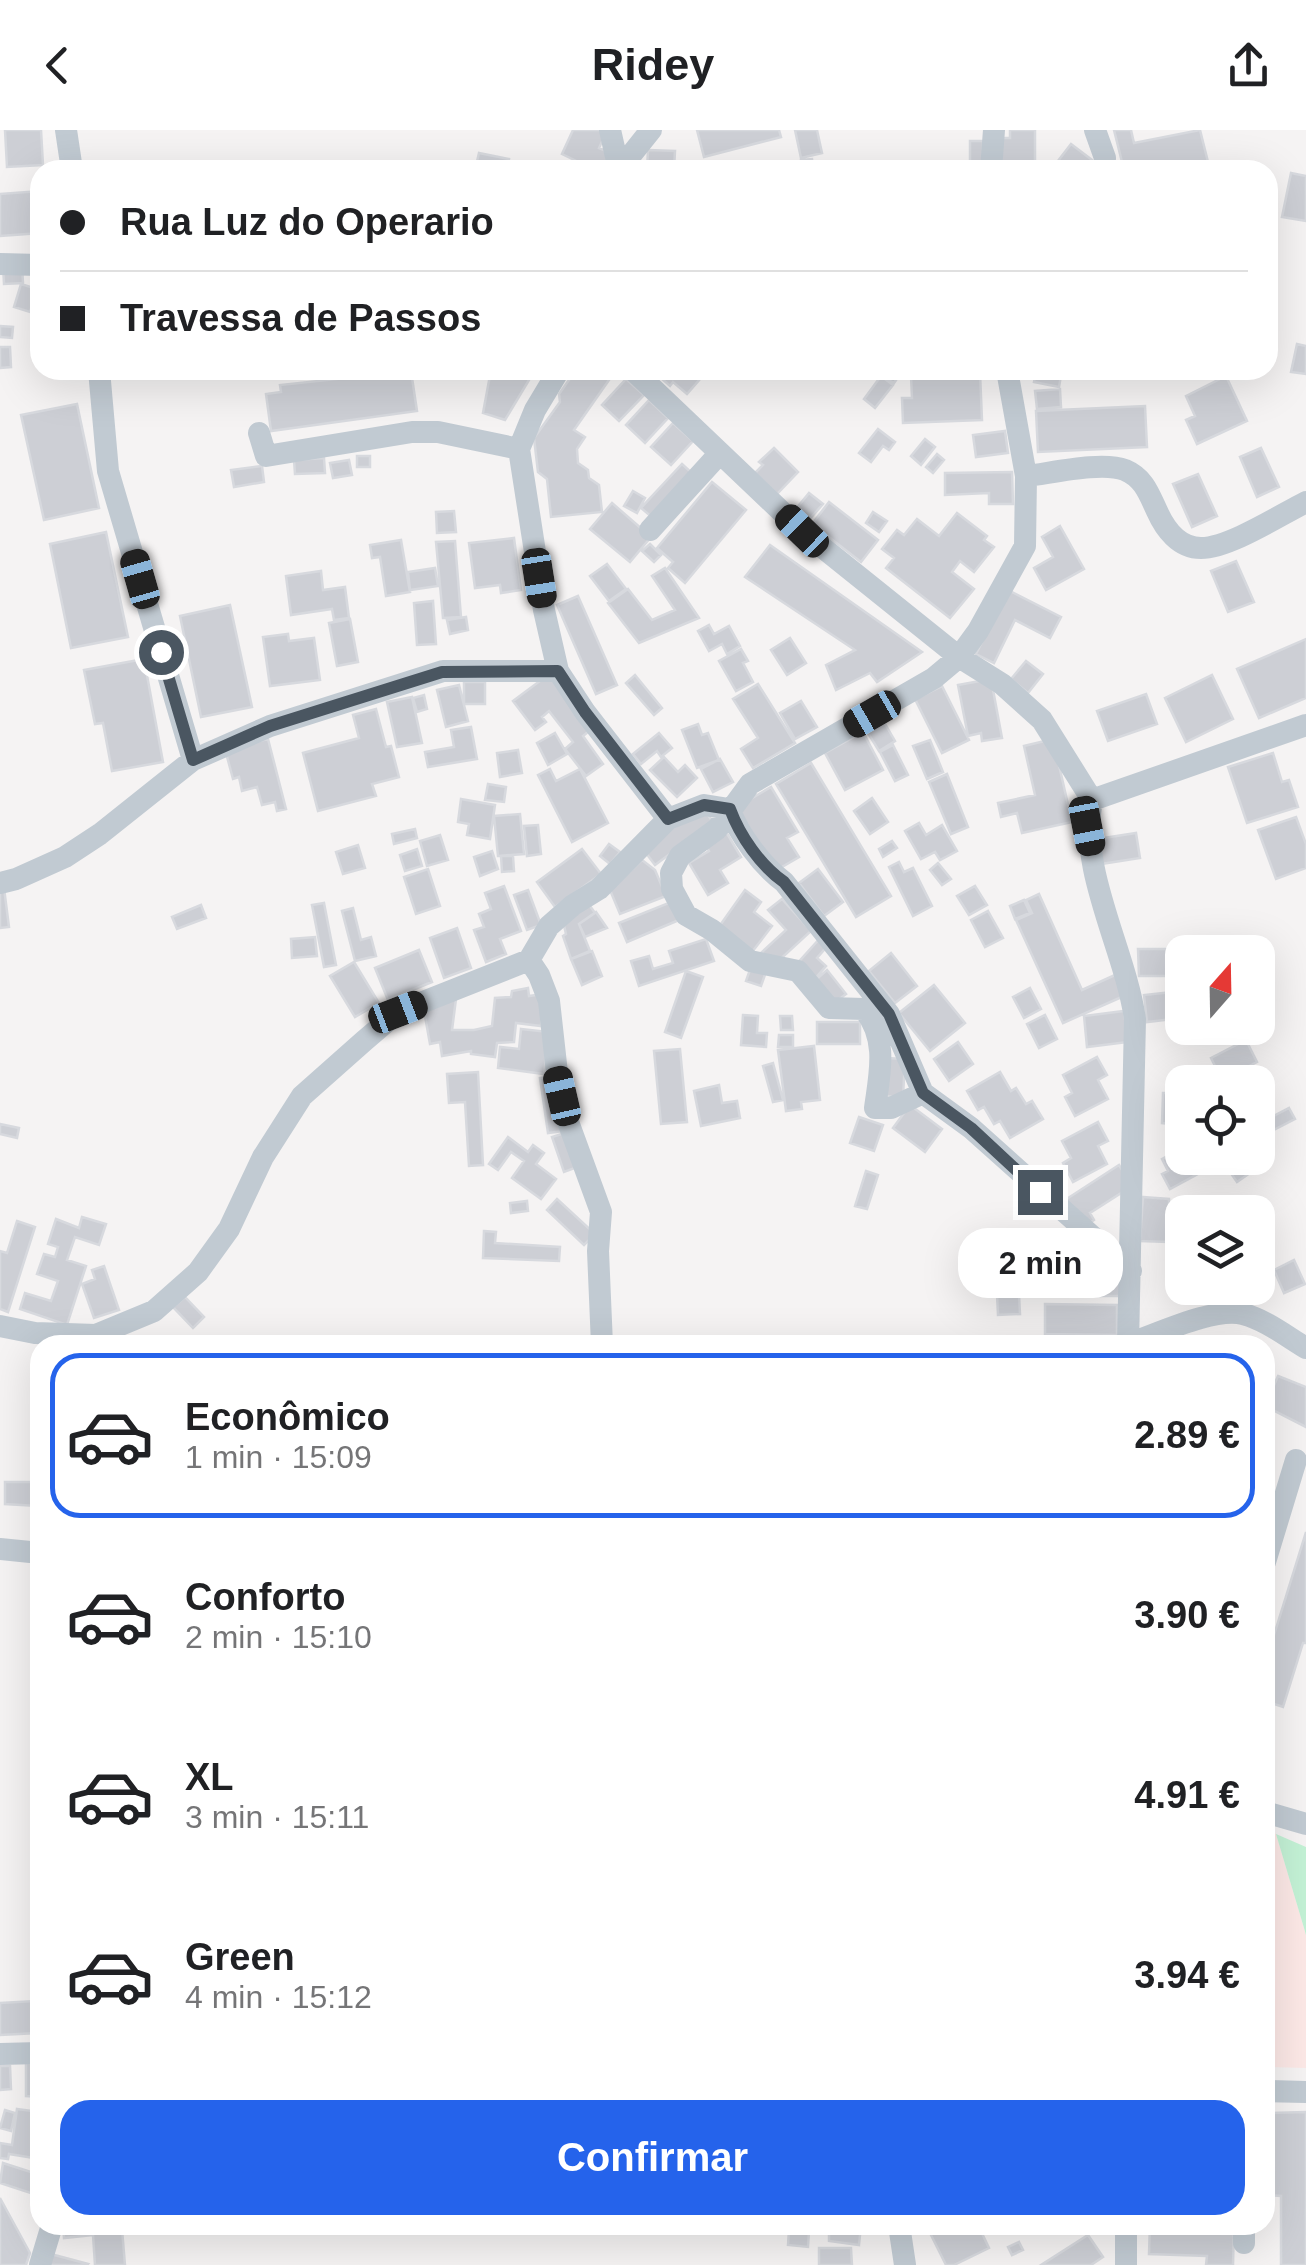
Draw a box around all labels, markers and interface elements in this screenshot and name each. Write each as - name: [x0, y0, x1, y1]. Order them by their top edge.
- icon: back: [30, 38, 85, 93]
- icon: share: [1221, 38, 1276, 93]
- text: Ridey: [592, 39, 714, 90]
- text: Rua Luz do Operario: [120, 201, 494, 243]
- text: Travessa de Passos: [120, 297, 481, 339]
- car: [770, 499, 834, 563]
- car: [117, 546, 163, 612]
- car: [519, 546, 559, 610]
- route start: [139, 630, 184, 675]
- car: [839, 686, 905, 742]
- car: [1067, 794, 1107, 858]
- north arrow: [1165, 935, 1275, 1045]
- map controls: [1165, 935, 1275, 1305]
- car: [365, 987, 431, 1037]
- car: [541, 1063, 583, 1129]
- button: locate: [1165, 1065, 1275, 1175]
- route end: [1018, 1170, 1063, 1215]
- button: layers: [1165, 1195, 1275, 1305]
- callout: 2 min: [958, 1227, 1122, 1297]
- text: 2 min: [999, 1245, 1082, 1281]
- icon: car: [65, 1391, 155, 1481]
- text: Econômico: [185, 1396, 390, 1438]
- text: 2.89 €: [1134, 1414, 1240, 1456]
- text: 1 min · 15:09: [185, 1439, 372, 1475]
- icon: car: [65, 1571, 155, 1661]
- text: Conforto: [185, 1576, 345, 1618]
- text: 3.90 €: [1134, 1594, 1240, 1636]
- text: 2 min · 15:10: [185, 1619, 372, 1655]
- icon: car: [65, 1751, 155, 1841]
- text: XL: [185, 1756, 234, 1798]
- text: 4.91 €: [1134, 1774, 1240, 1816]
- text: 3 min · 15:11: [185, 1799, 369, 1835]
- icon: car: [65, 1931, 155, 2021]
- text: Green: [185, 1936, 295, 1978]
- text: 3.94 €: [1134, 1954, 1240, 1996]
- text: 4 min · 15:12: [185, 1979, 372, 2015]
- button: Confirmar: [60, 2100, 1245, 2215]

